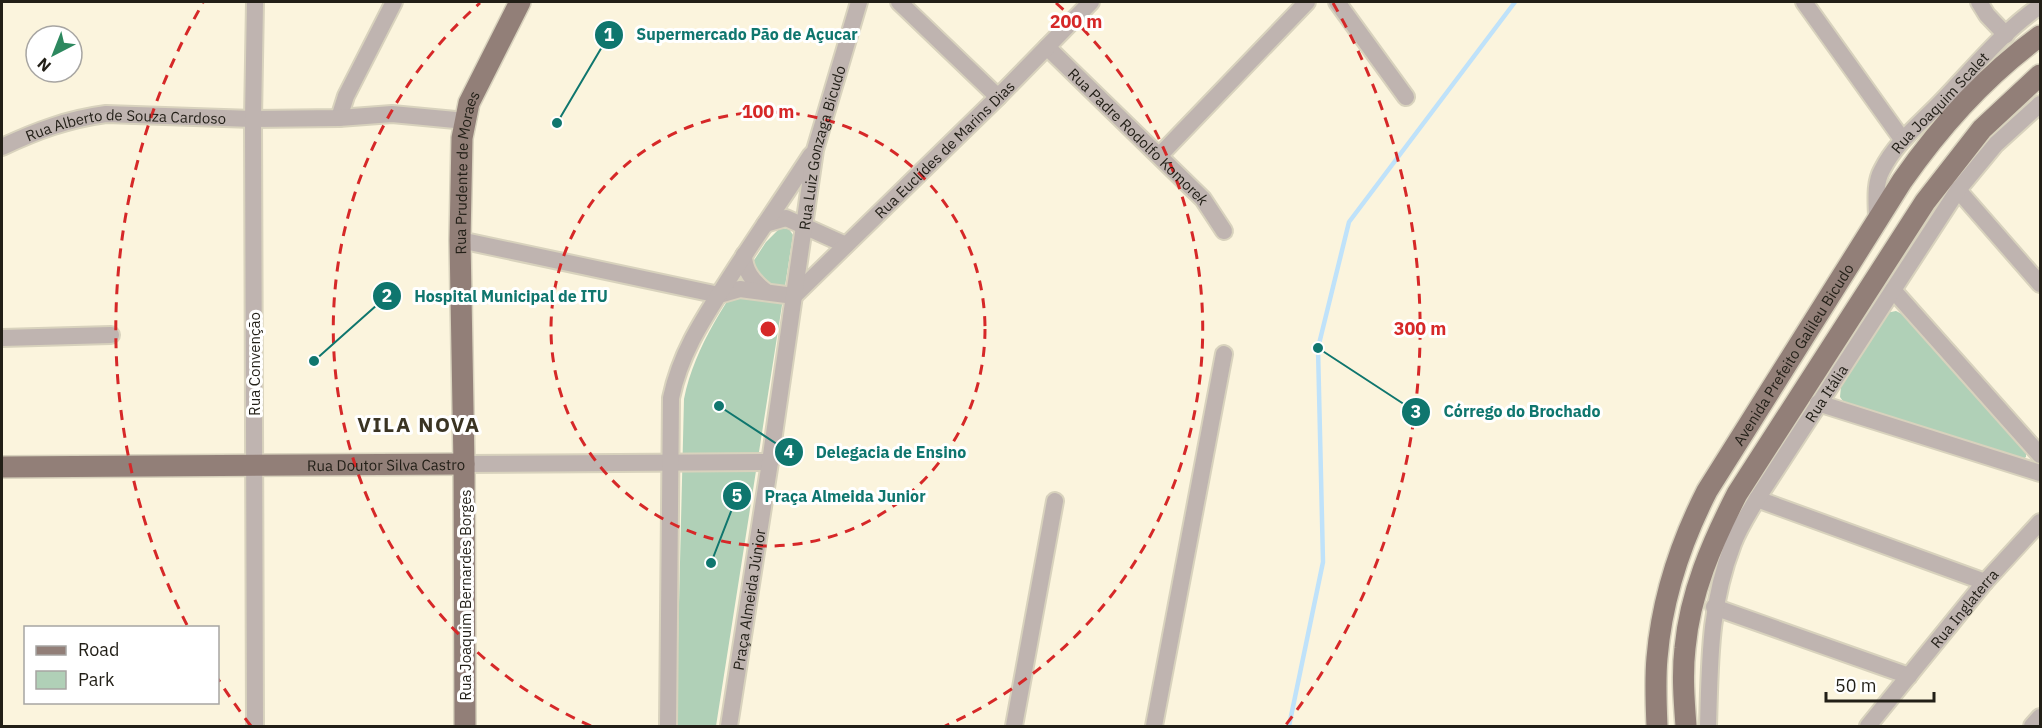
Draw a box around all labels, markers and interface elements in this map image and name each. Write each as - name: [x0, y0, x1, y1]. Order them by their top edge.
- text: 200 m: [1050, 10, 1102, 33]
- callout: Supermercado Pão de Açucar: [594, 18, 869, 52]
- text: 1: [604, 23, 615, 46]
- north arrow: [24, 24, 84, 84]
- text: Supermercado Pão de Açucar: [636, 24, 858, 44]
- street label: Rua Joaquim Scalet: [1886, 48, 1992, 157]
- text: N: [33, 54, 55, 76]
- street label: Rua Luiz Gonzaga Bicudo: [794, 63, 849, 231]
- street label: Rua Padre Rodolfo Komorek: [1064, 64, 1214, 208]
- street label: Rua Euclídes de Marins Dias: [870, 76, 1018, 222]
- street label: Rua Prudente de Moraes: [450, 87, 483, 255]
- text: 100 m: [742, 100, 794, 123]
- street label: Rua Alberto de Souza Cardoso: [22, 105, 226, 145]
- street label: Avenida Prefeito Galileu Bicudo: [1729, 260, 1857, 449]
- callout: Hospital Municipal de ITU: [372, 279, 620, 313]
- text: 2: [382, 284, 392, 307]
- text: Hospital Municipal de ITU: [414, 286, 608, 306]
- street label: Rua Convenção: [245, 312, 264, 416]
- text: 300 m: [1394, 317, 1446, 340]
- centre of rings: [758, 319, 778, 339]
- street label: Rua Itália: [1800, 361, 1851, 426]
- callout: Córrego do Brochado: [1401, 395, 1612, 429]
- text: 3: [1411, 400, 1421, 423]
- text: Córrego do Brochado: [1443, 401, 1601, 421]
- district label: VILA NOVA: [357, 410, 481, 438]
- callout: Delegacia de Ensino: [774, 435, 978, 469]
- text: 4: [784, 440, 795, 463]
- text: Delegacia de Ensino: [816, 442, 966, 462]
- street label: Rua Doutor Silva Castro: [307, 454, 465, 475]
- callout: Praça Almeida Junior: [722, 479, 937, 513]
- text: 5: [732, 484, 743, 507]
- text: Praça Almeida Junior: [764, 486, 926, 506]
- street label: Rua Joaquim Bernardes Borges: [456, 489, 475, 701]
- street label: Praça Almeida Júnior: [728, 527, 769, 672]
- street label: Rua Inglaterra: [1926, 565, 2002, 652]
- legend: [24, 626, 219, 704]
- text: Road: [78, 638, 119, 661]
- scale bar: [1826, 665, 1934, 703]
- text: Park: [78, 668, 115, 691]
- text: 50 m: [1835, 674, 1877, 697]

